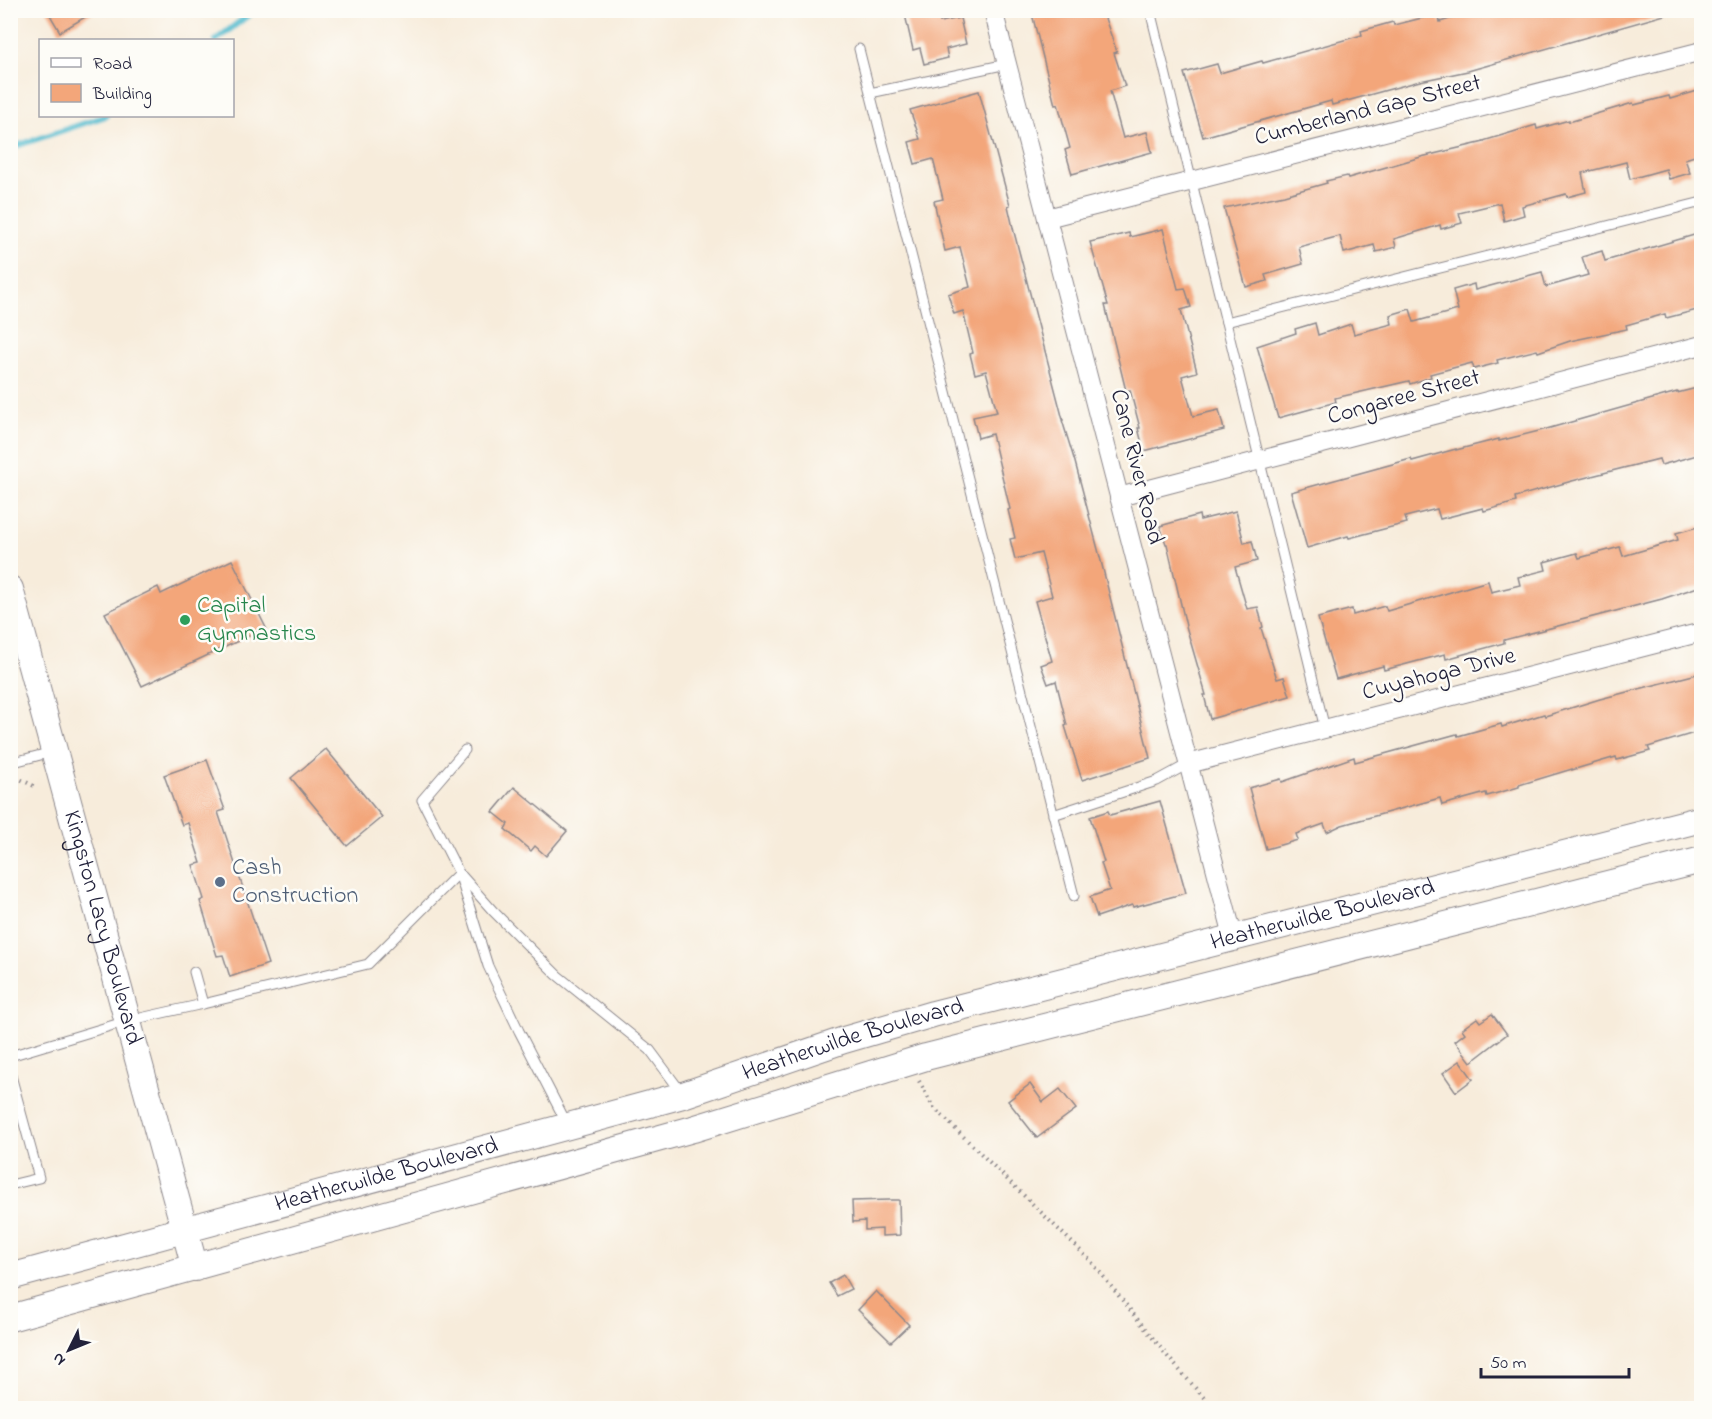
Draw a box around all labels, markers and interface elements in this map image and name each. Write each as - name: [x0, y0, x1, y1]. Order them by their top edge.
- legend: [39, 39, 234, 117]
- text: Road: [93, 52, 132, 78]
- street label: Cumberland Gap Street: [1251, 66, 1485, 156]
- text: Building: [92, 82, 152, 109]
- street label: Congaree Street: [1324, 361, 1484, 435]
- street label: Cane River Road: [1100, 386, 1172, 549]
- place label: Capital Gymnastics: [197, 589, 316, 653]
- marker: Capital Gymnastics: [178, 613, 192, 627]
- street label: Cuyahoga Drive: [1359, 639, 1520, 712]
- street label: Kingston Lacy Boulevard: [54, 807, 151, 1049]
- place label: Cash Construction: [232, 851, 358, 914]
- street label: Heatherwilde Boulevard: [1207, 870, 1439, 960]
- marker: Cash Construction: [213, 875, 227, 889]
- street label: Heatherwilde Boulevard: [738, 989, 968, 1091]
- street label: Heatherwilde Boulevard: [271, 1128, 503, 1222]
- north arrow: [39, 1320, 99, 1380]
- scale bar: [1481, 1341, 1630, 1379]
- text: N: [47, 1347, 72, 1371]
- text: 50 m: [1490, 1351, 1527, 1377]

